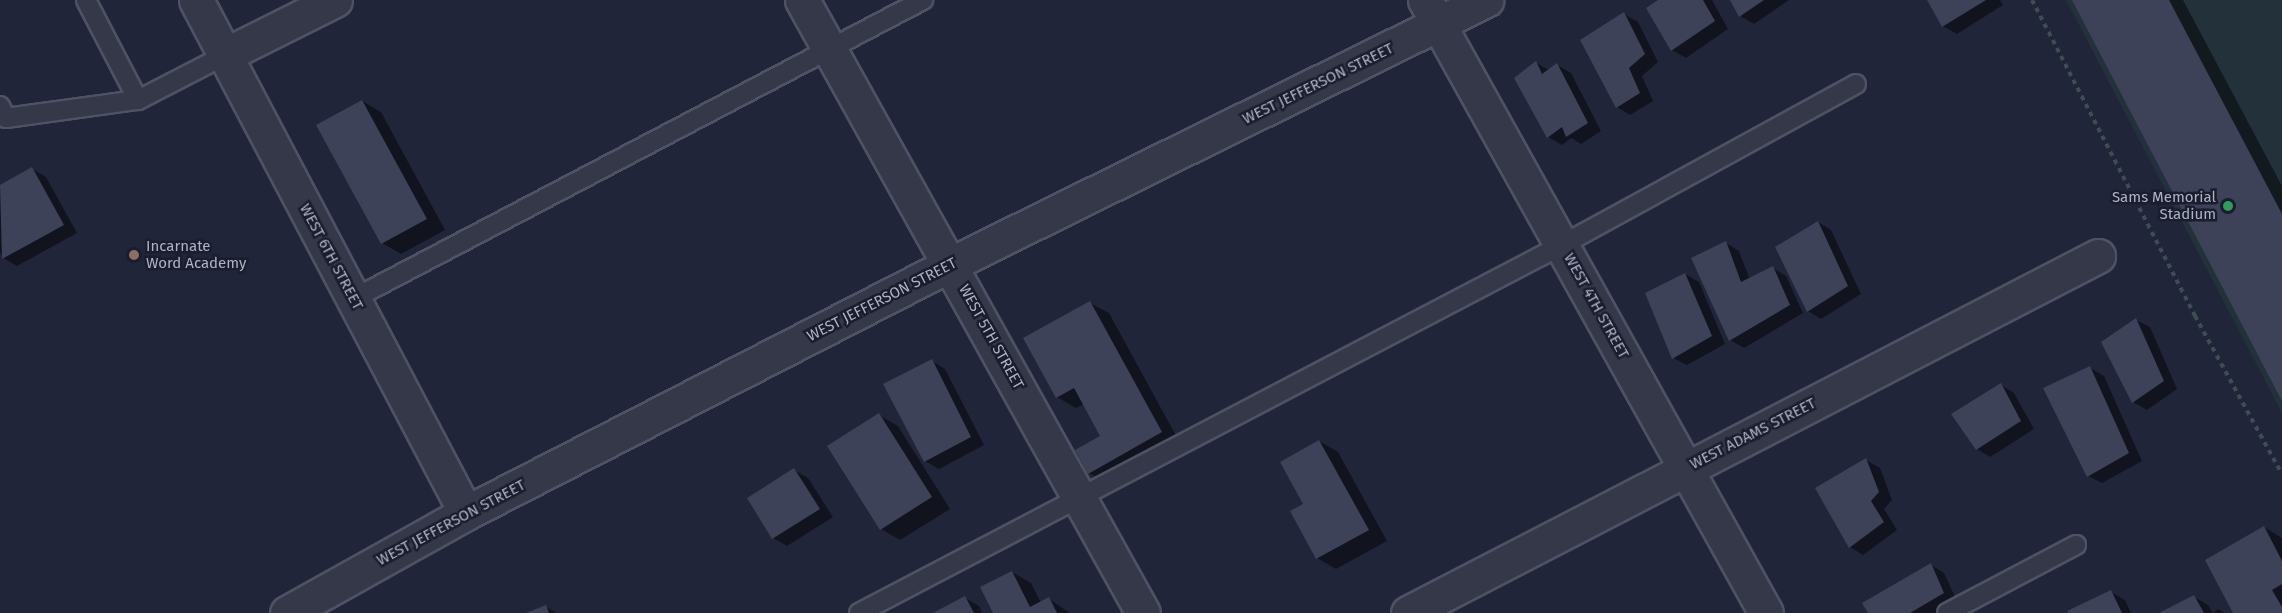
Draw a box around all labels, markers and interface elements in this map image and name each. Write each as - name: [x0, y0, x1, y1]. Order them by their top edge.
- street label: WEST JEFFERSON STREET: [1240, 40, 1396, 128]
- place label: Sams Memorial Stadium: [2112, 188, 2216, 223]
- marker: Sams Memorial Stadium: [2221, 199, 2235, 213]
- street label: WEST 6TH STREET: [295, 201, 367, 313]
- place label: Incarnate Word Academy: [146, 237, 246, 272]
- marker: Incarnate Word Academy: [127, 248, 141, 262]
- street label: WEST 4TH STREET: [1560, 250, 1632, 362]
- street label: WEST JEFFERSON STREET: [804, 254, 960, 346]
- street label: WEST 5TH STREET: [955, 281, 1027, 393]
- street label: WEST ADAMS STREET: [1687, 395, 1819, 473]
- street label: WEST JEFFERSON STREET: [374, 476, 528, 570]

